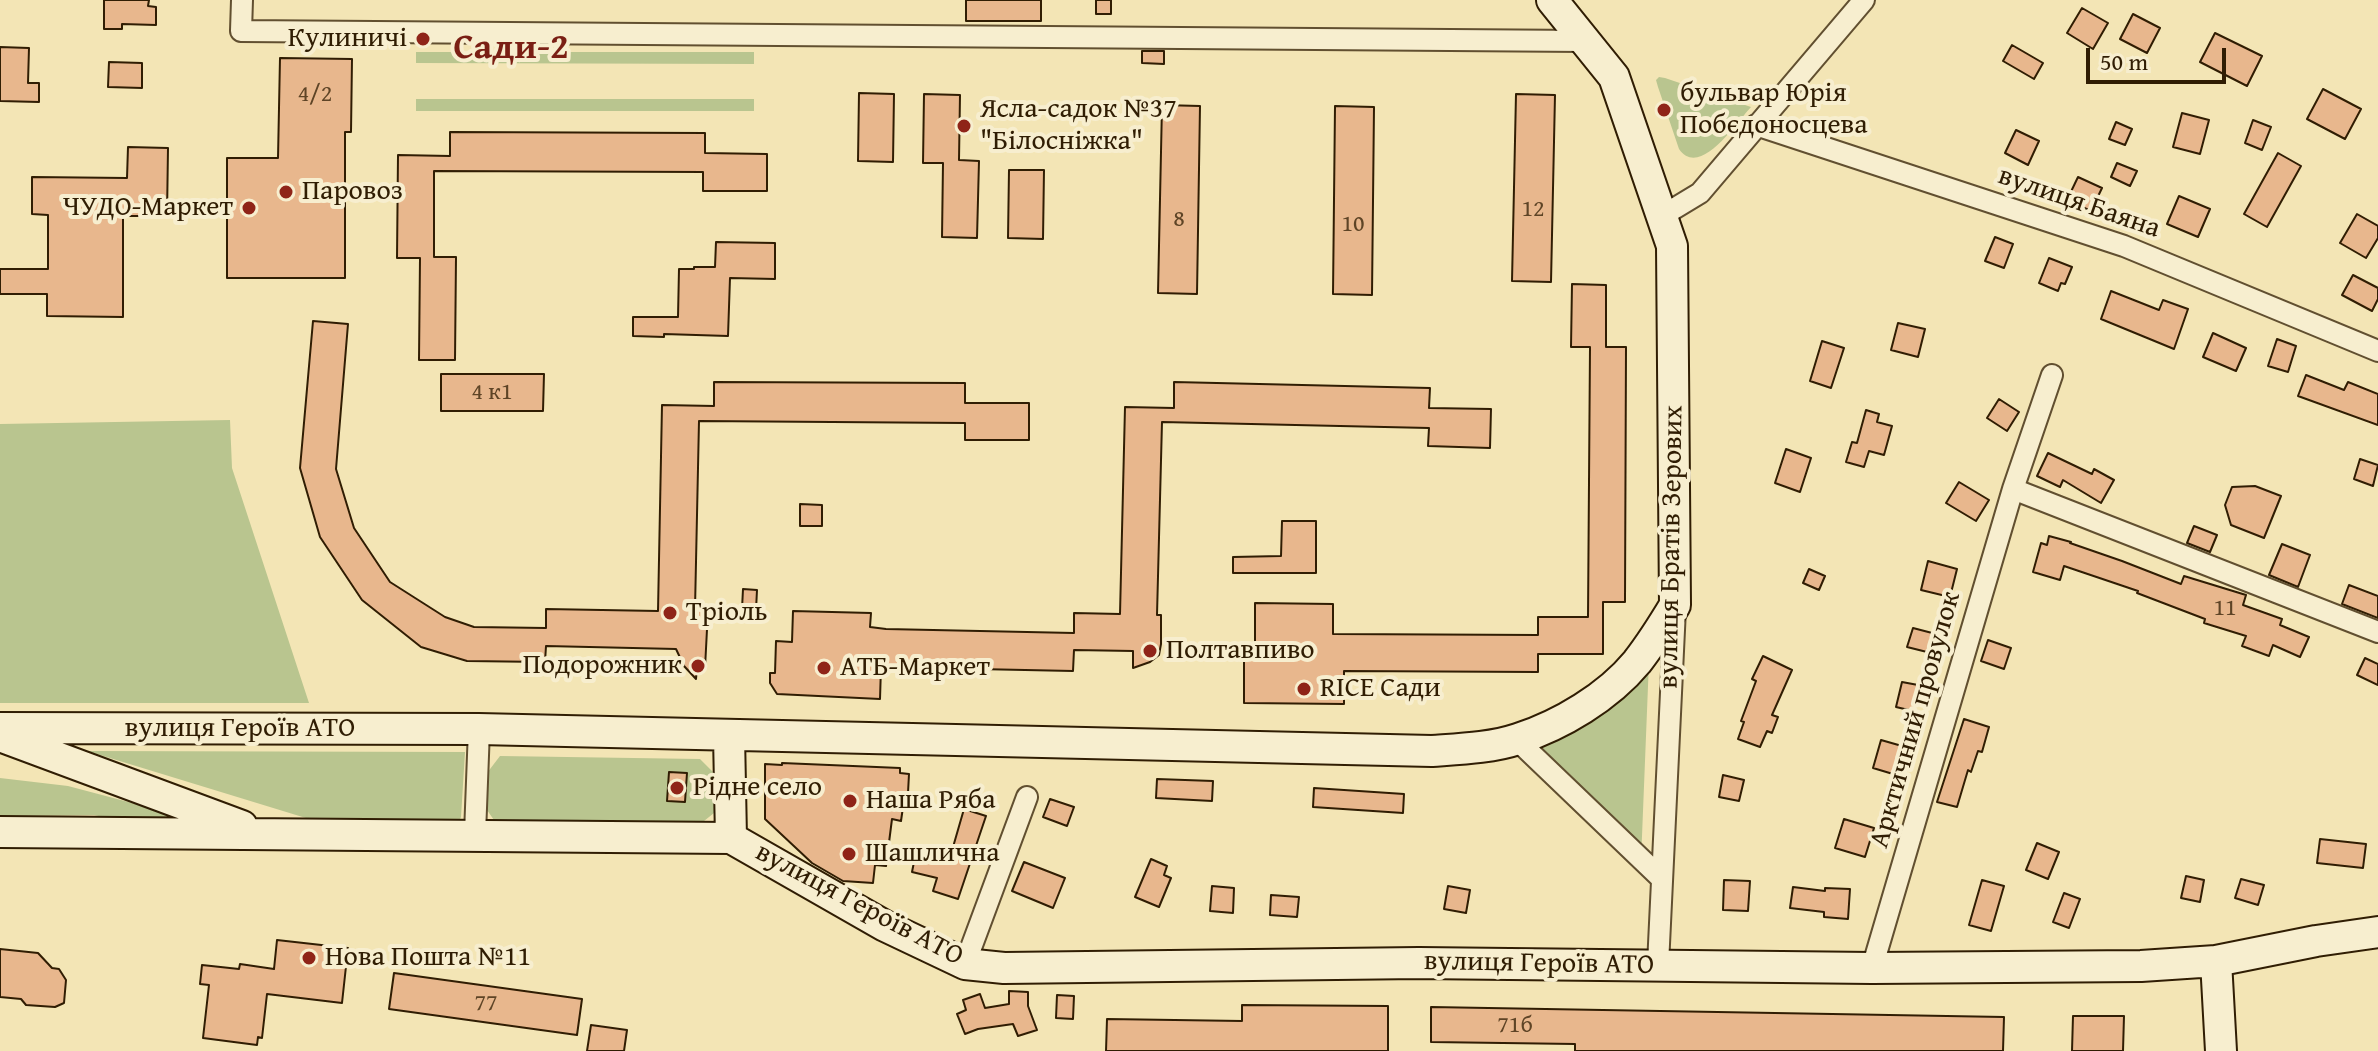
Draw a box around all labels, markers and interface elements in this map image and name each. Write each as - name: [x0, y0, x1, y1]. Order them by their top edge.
- place label: Кулиничі: [288, 22, 407, 56]
- district label: Сади-2: [453, 27, 569, 71]
- marker: Кулиничі: [414, 30, 432, 48]
- scale bar: [2090, 32, 2230, 82]
- text: 50 m: [2100, 44, 2148, 79]
- place label: бульвар Юрія Побєдоносцева: [1680, 77, 1868, 143]
- house number: 4/2: [298, 81, 332, 109]
- place label: Ясла-садок №37 "Білосніжка": [980, 93, 1177, 159]
- marker: бульвар Юрія Побєдоносцева: [1655, 101, 1673, 119]
- marker: Ясла-садок №37 "Білосніжка": [955, 117, 973, 135]
- street label: вулиця Баяна: [1994, 160, 2164, 246]
- place label: Паровоз: [302, 175, 403, 209]
- marker: Паровоз: [277, 183, 295, 201]
- place label: ЧУДО-Маркет: [63, 191, 233, 225]
- house number: 12: [1521, 196, 1545, 224]
- marker: ЧУДО-Маркет: [240, 199, 258, 217]
- house number: 8: [1173, 206, 1185, 234]
- house number: 10: [1341, 211, 1365, 239]
- house number: 4 к1: [472, 379, 512, 407]
- street label: вулиця Братів Зерових: [1653, 405, 1691, 689]
- street label: Арктичний провулок: [1863, 588, 1969, 852]
- house number: 11: [2213, 595, 2237, 623]
- place label: Тріоль: [686, 596, 768, 630]
- marker: Тріоль: [661, 604, 679, 622]
- place label: Полтавпиво: [1166, 634, 1315, 668]
- marker: Полтавпиво: [1141, 642, 1159, 660]
- place label: Подорожник: [523, 649, 682, 683]
- place label: АТБ-Маркет: [840, 651, 990, 685]
- marker: Подорожник: [689, 657, 707, 675]
- marker: АТБ-Маркет: [815, 659, 833, 677]
- place label: RICE Сади: [1320, 672, 1441, 706]
- marker: RICE Сади: [1295, 680, 1313, 698]
- street label: вулиця Героїв АТО: [125, 712, 355, 746]
- place label: Рідне село: [693, 771, 822, 805]
- marker: Рідне село: [668, 779, 686, 797]
- place label: Наша Ряба: [866, 784, 996, 818]
- marker: Наша Ряба: [841, 792, 859, 810]
- street label: вулиця Героїв АТО: [749, 836, 969, 974]
- place label: Шашлична: [865, 837, 1000, 871]
- marker: Шашлична: [840, 845, 858, 863]
- place label: Нова Пошта №11: [325, 941, 531, 975]
- street label: вулиця Героїв АТО: [1424, 945, 1654, 983]
- marker: Нова Пошта №11: [300, 949, 318, 967]
- house number: 77: [474, 990, 498, 1018]
- house number: 71б: [1497, 1012, 1533, 1040]

